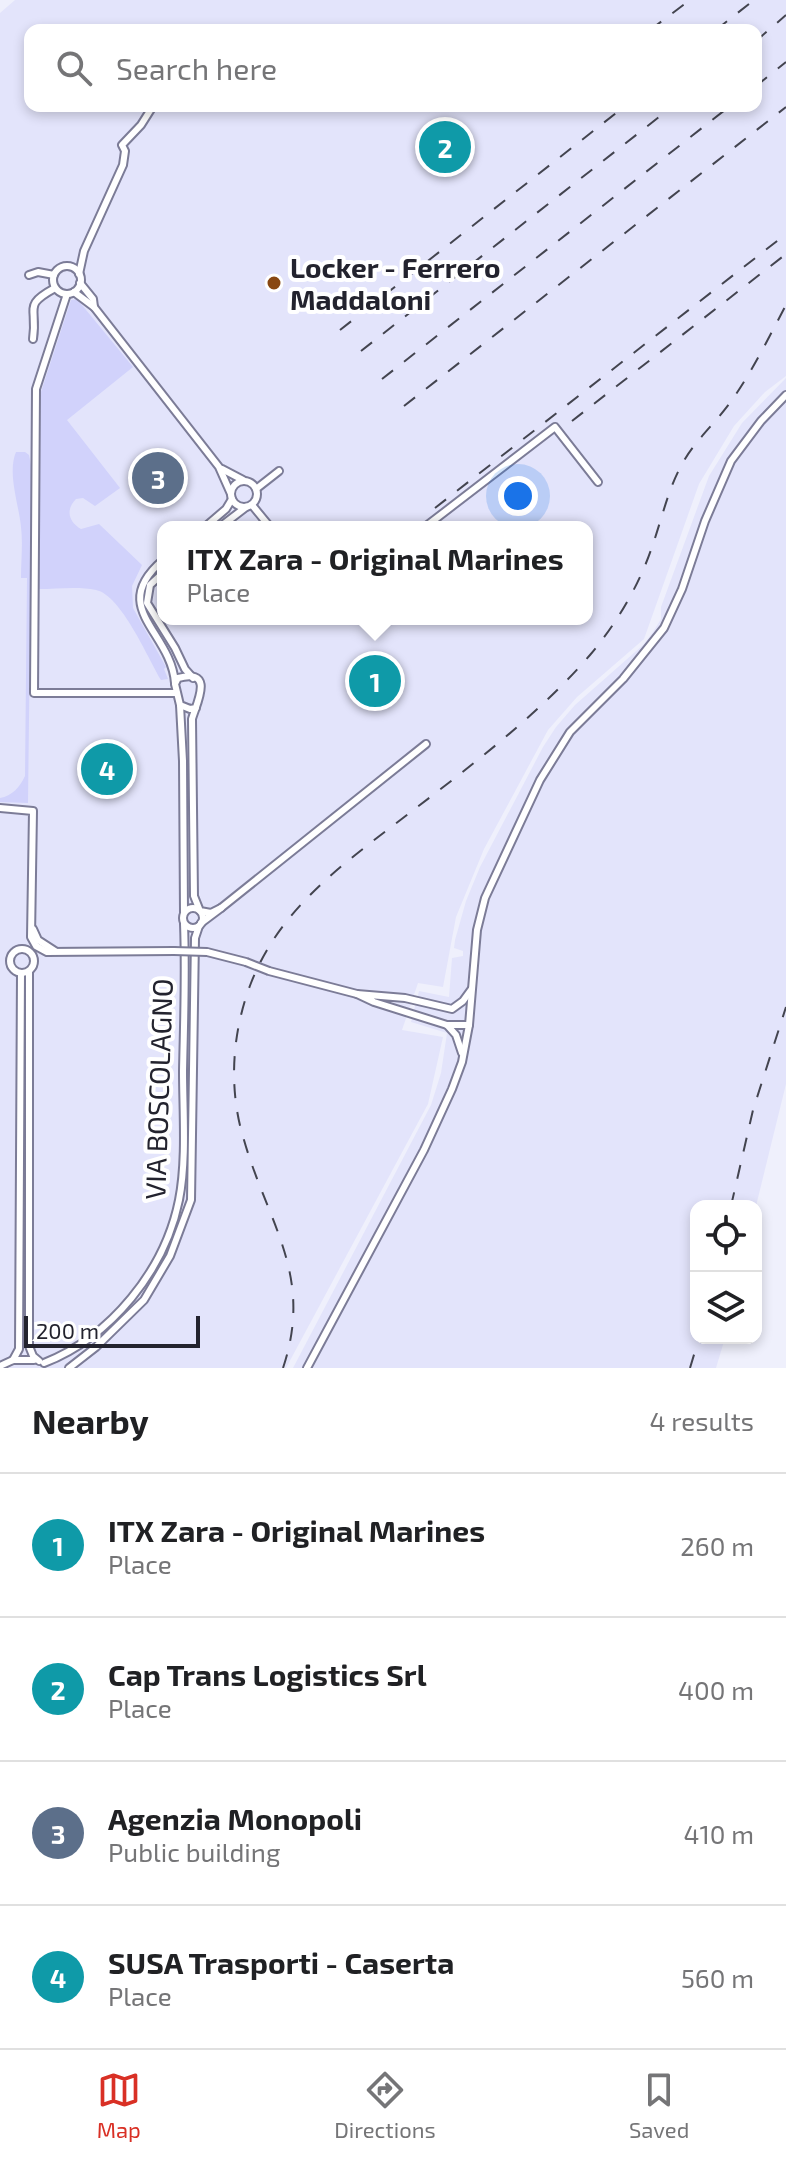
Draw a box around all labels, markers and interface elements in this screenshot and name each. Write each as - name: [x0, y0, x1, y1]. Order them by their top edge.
- search box: [24, 24, 762, 112]
- icon: search: [52, 46, 96, 90]
- text: Search here: [116, 50, 277, 86]
- pin: 2: [419, 117, 471, 177]
- place label: Locker - Ferrero Maddaloni: [290, 250, 500, 316]
- marker: Locker - Ferrero Maddaloni: [265, 274, 283, 292]
- pin: 3: [132, 448, 184, 508]
- your location: [498, 476, 538, 516]
- popup: [157, 521, 593, 625]
- text: ITX Zara - Original Marines: [186, 540, 564, 576]
- text: Place: [186, 576, 250, 607]
- pin: 1: [349, 651, 401, 711]
- pin: 4: [81, 739, 133, 799]
- street label: VIA BOSCOLAGNO: [137, 978, 179, 1200]
- map controls: [690, 1200, 762, 1344]
- button: locate: [690, 1200, 762, 1272]
- button: layers: [690, 1272, 762, 1344]
- scale bar: [24, 1312, 200, 1348]
- text: 200 m: [36, 1317, 99, 1343]
- text: Nearby: [32, 1400, 149, 1441]
- text: 4 results: [649, 1405, 754, 1436]
- text: ITX Zara - Original Marines: [108, 1512, 485, 1548]
- text: 1: [52, 1530, 64, 1561]
- text: 260 m: [680, 1530, 754, 1561]
- text: Place: [108, 1548, 172, 1579]
- text: Cap Trans Logistics Srl: [108, 1656, 426, 1692]
- text: 2: [50, 1674, 66, 1705]
- text: 400 m: [678, 1674, 754, 1705]
- text: Place: [108, 1692, 172, 1723]
- text: Agenzia Monopoli: [108, 1800, 362, 1836]
- text: 3: [51, 1818, 65, 1849]
- text: 410 m: [683, 1818, 754, 1849]
- text: Public building: [108, 1836, 280, 1867]
- text: SUSA Trasporti - Caserta: [108, 1944, 454, 1980]
- text: 4: [50, 1962, 66, 1993]
- text: 560 m: [681, 1962, 754, 1993]
- text: Place: [108, 1980, 172, 2011]
- tab: Map: [97, 2068, 141, 2142]
- tab: Directions: [334, 2068, 436, 2142]
- tab: Saved: [629, 2068, 689, 2142]

